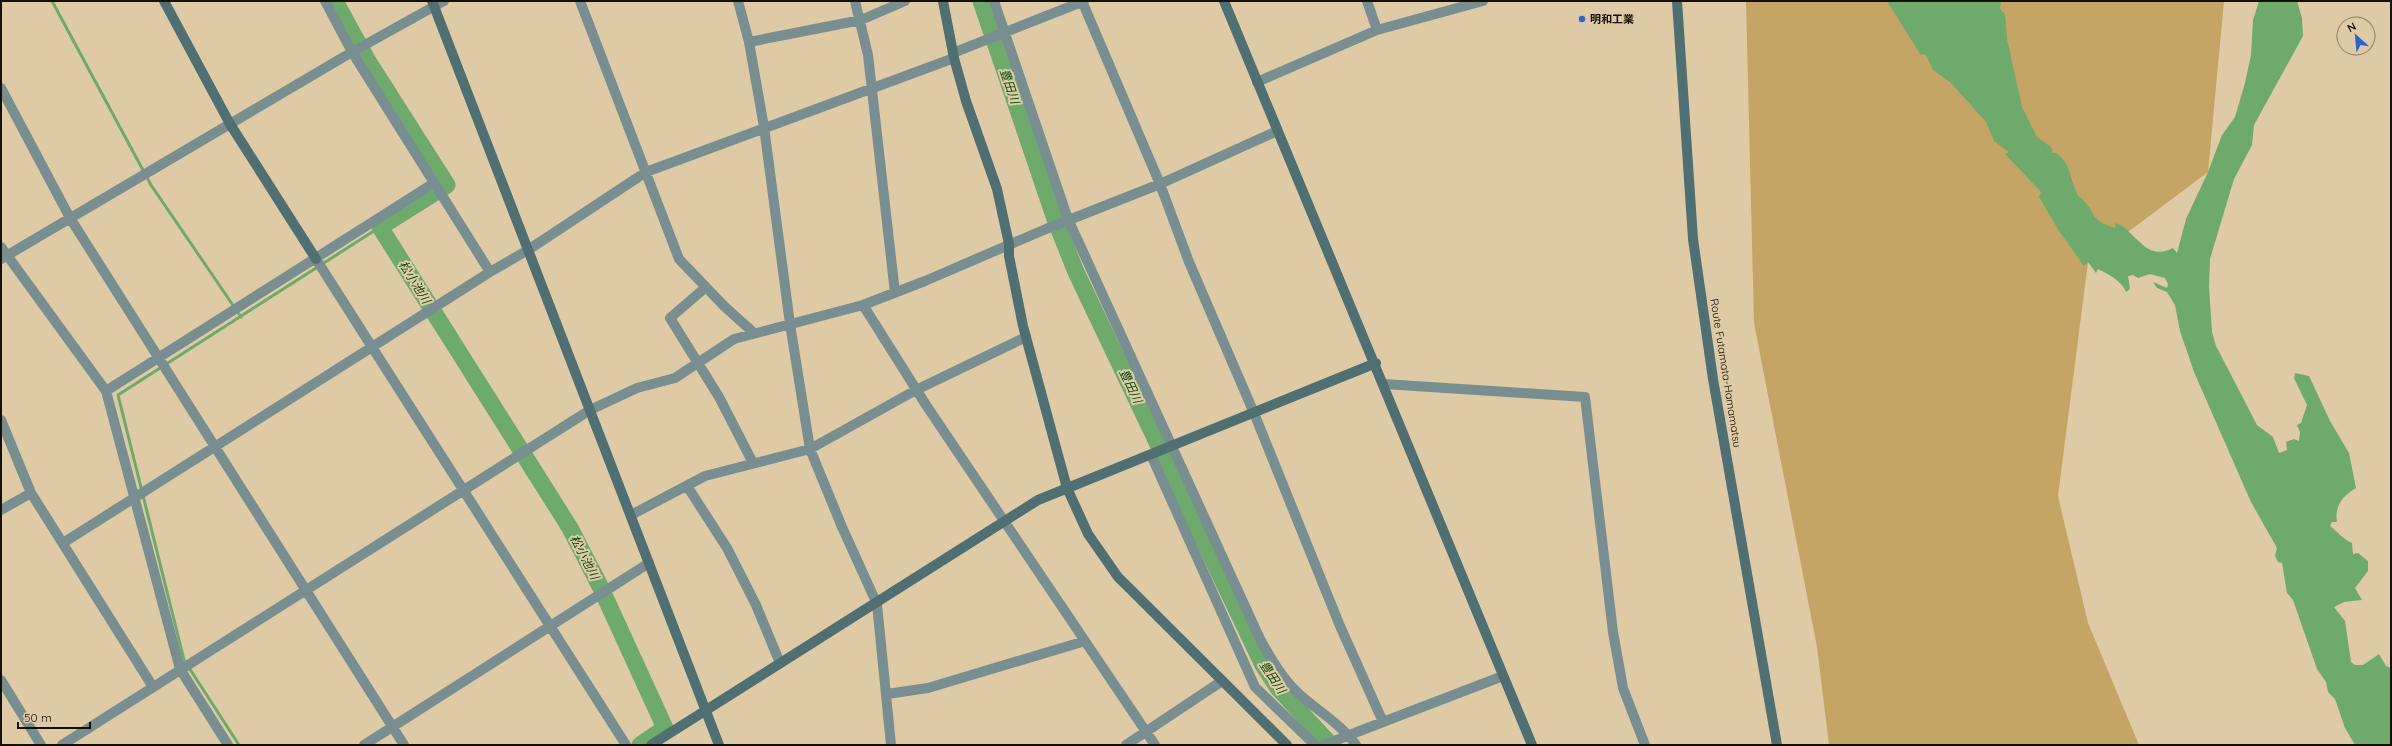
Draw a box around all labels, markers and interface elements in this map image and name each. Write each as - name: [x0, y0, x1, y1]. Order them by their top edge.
- place label: 明和工業: [1590, 12, 1634, 26]
- marker: 明和工業: [1577, 14, 1587, 24]
- north arrow: [2336, 16, 2376, 56]
- text: N: [2345, 19, 2358, 35]
- water label: 豊田川: [997, 67, 1024, 107]
- water label: 松小池川: [396, 258, 435, 308]
- street label: Route Futamata-Hamamatsu: [1707, 298, 1745, 448]
- water label: 豊田川: [1117, 367, 1146, 407]
- water label: 松小池川: [567, 532, 603, 584]
- water label: 豊田川: [1257, 658, 1290, 698]
- scale bar: [18, 704, 90, 730]
- text: 50 m: [24, 710, 52, 725]

